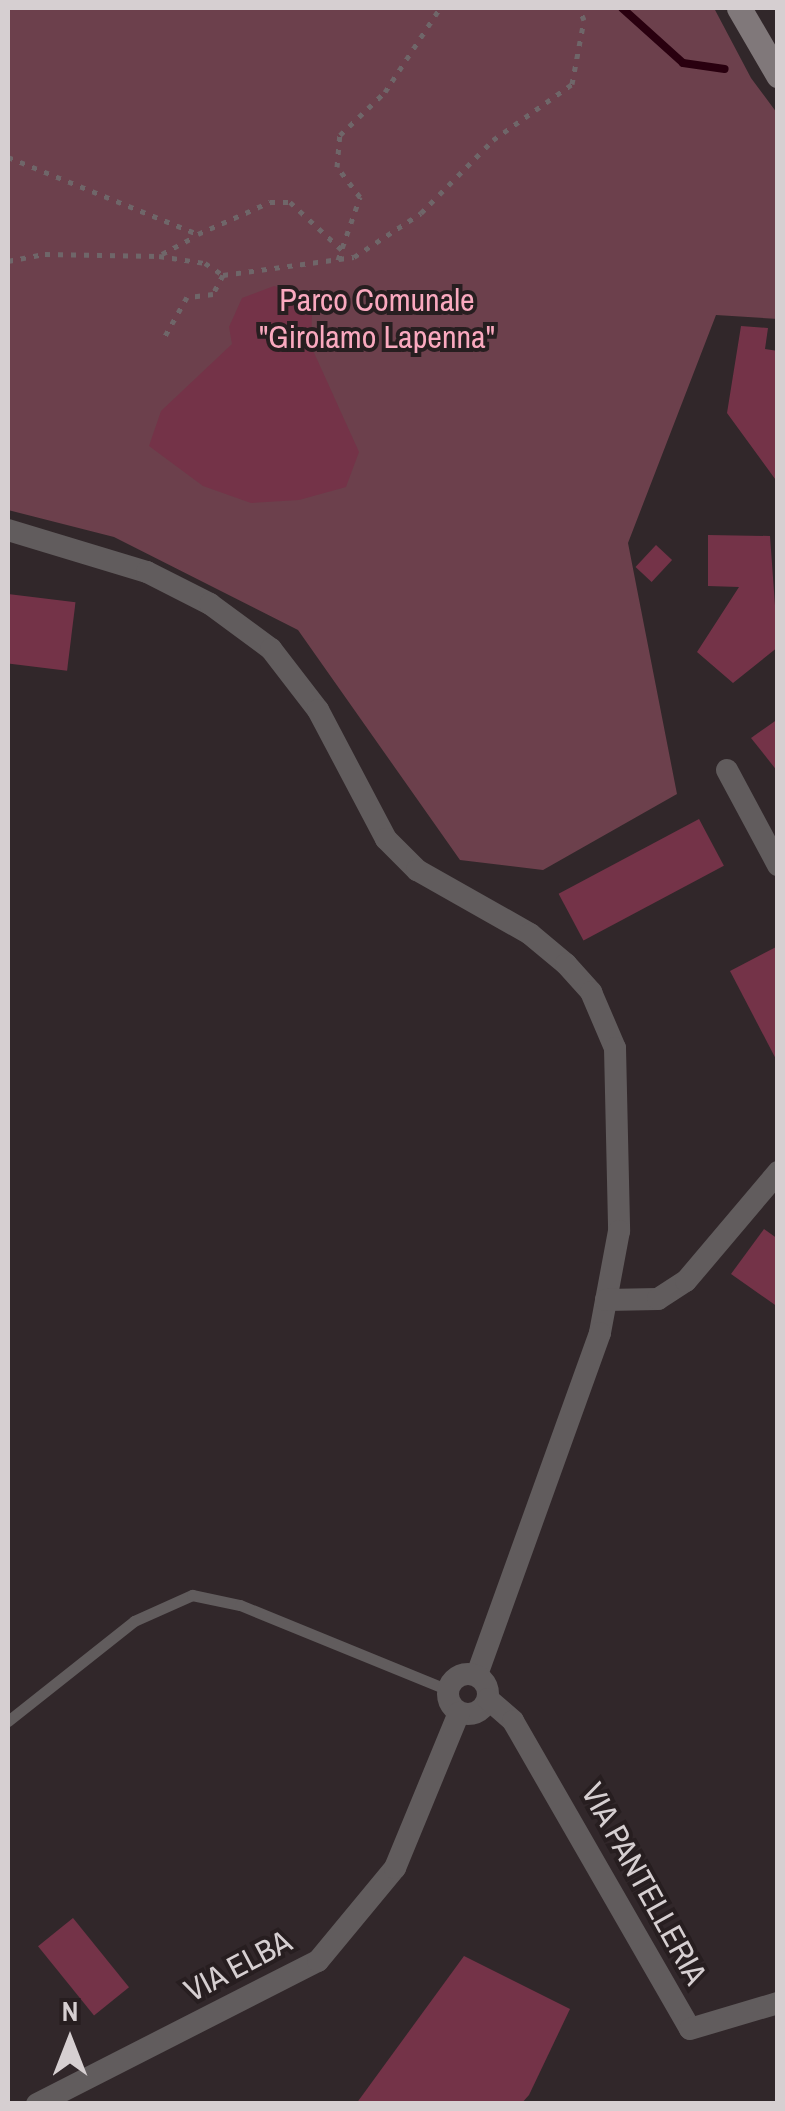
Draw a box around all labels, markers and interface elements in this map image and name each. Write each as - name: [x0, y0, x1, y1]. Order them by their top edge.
- park label: Parco Comunale "Girolamo Lapenna": [259, 282, 495, 357]
- street label: VIA PANTELLERIA: [573, 1776, 715, 1992]
- street label: VIA ELBA: [177, 1922, 299, 2010]
- north arrow: [20, 1991, 120, 2091]
- text: N: [62, 1992, 78, 2030]

